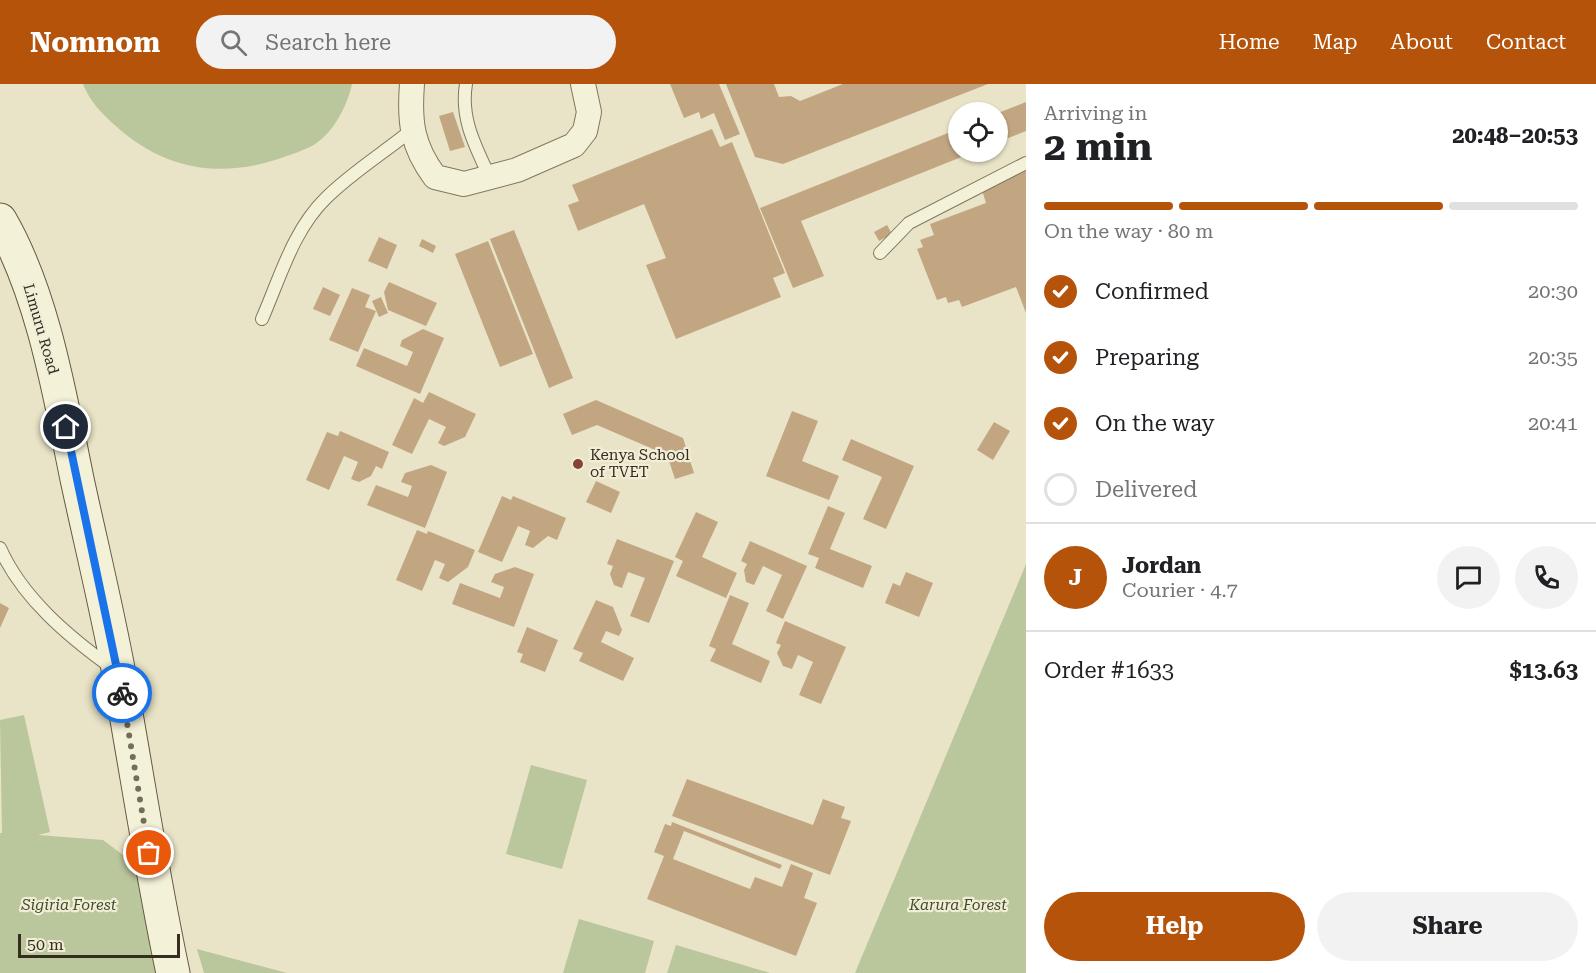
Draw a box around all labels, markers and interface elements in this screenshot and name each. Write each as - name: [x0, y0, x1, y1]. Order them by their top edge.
- search box: [196, 15, 616, 69]
- text: Nomnom: [30, 26, 160, 59]
- icon: search: [217, 26, 250, 59]
- text: Search here: [265, 30, 391, 55]
- text: Home: [1219, 30, 1280, 54]
- text: Map: [1313, 30, 1358, 54]
- text: About: [1391, 30, 1453, 54]
- text: Contact: [1486, 30, 1566, 54]
- text: Arriving in: [1044, 101, 1147, 125]
- map controls: [948, 102, 1008, 162]
- button: locate: [948, 102, 1008, 162]
- text: 20:48–20:53: [1452, 123, 1578, 148]
- text: 2 min: [1044, 124, 1152, 170]
- text: On the way · 80 m: [1044, 219, 1214, 243]
- icon: check: [1044, 275, 1077, 308]
- text: Confirmed: [1095, 279, 1209, 304]
- text: 20:30: [1528, 279, 1578, 303]
- street label: Limuru Road: [20, 282, 63, 377]
- icon: check: [1044, 341, 1077, 374]
- text: Preparing: [1095, 345, 1199, 370]
- text: 20:35: [1528, 345, 1578, 369]
- pin: [40, 401, 91, 452]
- icon: check: [1044, 407, 1077, 440]
- icon: home: [49, 410, 82, 443]
- text: On the way: [1095, 411, 1215, 436]
- text: 20:41: [1528, 411, 1578, 435]
- place label: Kenya School of TVET: [590, 446, 690, 481]
- marker: Kenya School of TVET: [571, 457, 585, 471]
- text: Delivered: [1095, 477, 1197, 502]
- button: chat: [1437, 546, 1500, 609]
- button: phone: [1515, 546, 1578, 609]
- text: Jordan: [1122, 553, 1201, 578]
- text: J: [1069, 565, 1082, 590]
- text: Courier · 4.7: [1122, 578, 1238, 602]
- text: Order #1633: [1044, 658, 1174, 683]
- text: $13.63: [1509, 658, 1578, 683]
- courier: [92, 663, 152, 723]
- icon: bike: [106, 677, 139, 710]
- pin: [123, 827, 174, 878]
- icon: bag: [132, 836, 165, 869]
- button: Help: [1044, 892, 1305, 961]
- button: Share: [1317, 892, 1578, 961]
- park label: Sigiria Forest: [21, 896, 117, 914]
- park label: Karura Forest: [908, 896, 1007, 914]
- scale bar: [18, 931, 180, 958]
- text: 50 m: [27, 935, 64, 954]

